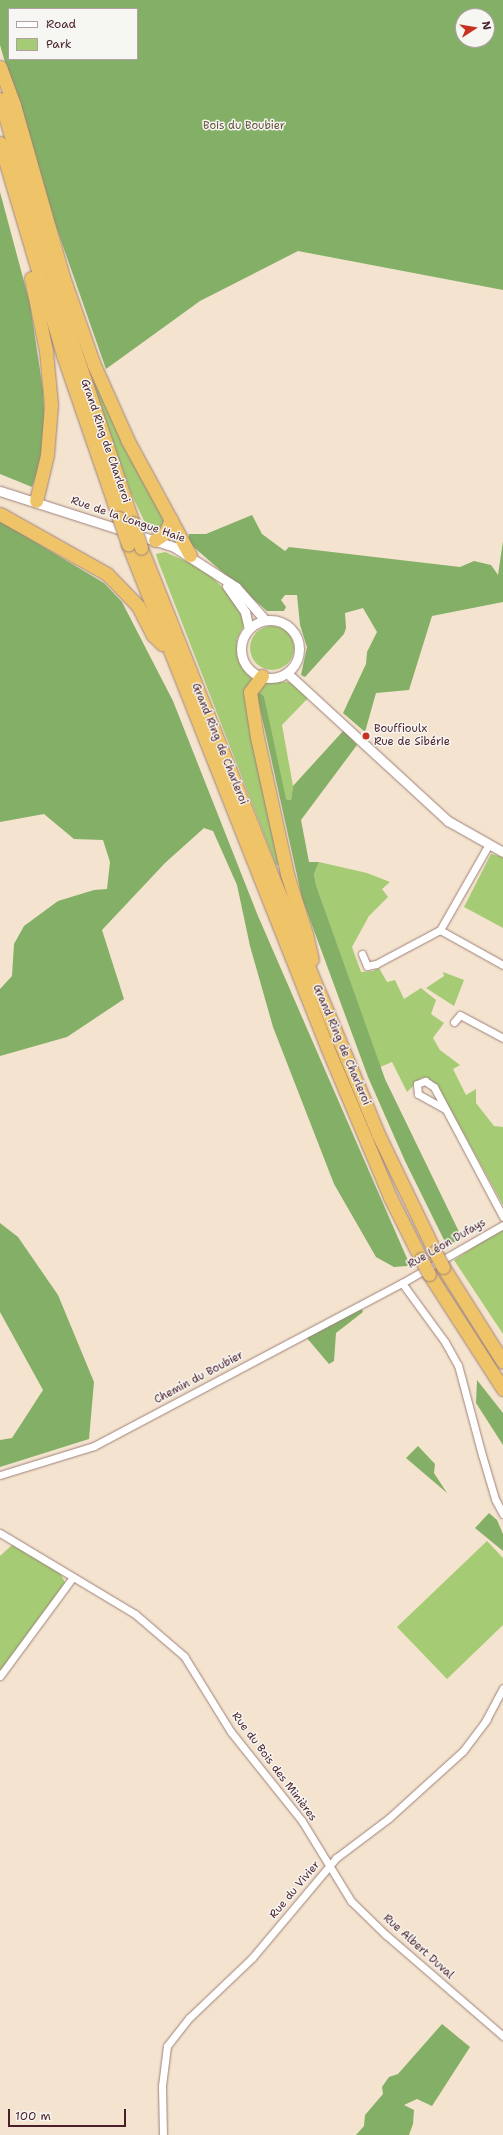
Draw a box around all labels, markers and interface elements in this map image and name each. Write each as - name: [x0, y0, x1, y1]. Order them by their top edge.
- legend: [8, 8, 138, 60]
- north arrow: [455, 8, 495, 48]
- text: Road: [46, 16, 76, 32]
- text: N: [478, 20, 494, 31]
- text: Park: [46, 36, 72, 52]
- park label: Bois du Boubier: [203, 119, 285, 133]
- street label: Grand Ring de Charleroi: [78, 377, 132, 505]
- street label: Rue de la Longue Haie: [69, 494, 187, 546]
- street label: Grand Ring de Charleroi: [189, 681, 249, 807]
- place label: Bouffioulx Rue de Sibérie: [374, 723, 450, 749]
- marker: Bouffioulx Rue de Sibérie: [361, 731, 371, 741]
- street label: Grand Ring de Charleroi: [310, 983, 372, 1107]
- street label: Rue Léon Dufays: [406, 1216, 488, 1272]
- street label: Chemin du Boubier: [152, 1349, 246, 1407]
- street label: Rue du Bois des Minières: [229, 1710, 319, 1824]
- street label: Rue du Vivier: [267, 1859, 323, 1921]
- street label: Rue Albert Duval: [380, 1912, 456, 1982]
- scale bar: [10, 2101, 128, 2127]
- text: 100 m: [15, 2108, 51, 2124]

